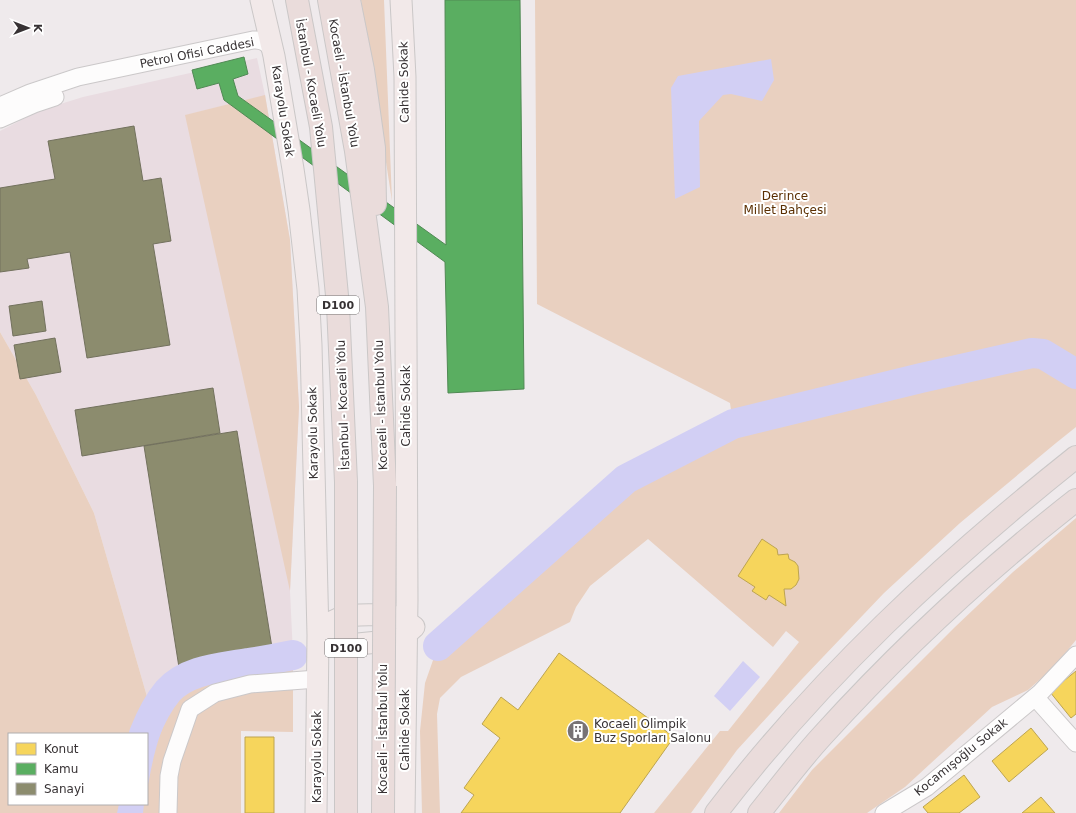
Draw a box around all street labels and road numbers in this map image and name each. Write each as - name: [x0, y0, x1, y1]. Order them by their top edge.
- street label: İstanbul - Kocaeli Yolu: [293, 17, 330, 148]
- street label: Kocaeli - İstanbul Yolu: [326, 17, 363, 148]
- street label: Petrol Ofisi Caddesi: [139, 35, 255, 71]
- street label: Cahide Sokak: [396, 41, 412, 123]
- street label: Karayolu Sokak: [269, 64, 297, 158]
- road number: D100: [317, 296, 359, 314]
- street label: İstanbul - Kocaeli Yolu: [333, 340, 352, 470]
- street label: Kocaeli - İstanbul Yolu: [371, 340, 390, 470]
- street label: Cahide Sokak: [399, 365, 413, 447]
- street label: Karayolu Sokak: [305, 387, 321, 479]
- road number: D100: [325, 639, 367, 657]
- street label: Kocaeli - İstanbul Yolu: [375, 664, 390, 794]
- street label: Cahide Sokak: [398, 689, 412, 771]
- street label: Karayolu Sokak: [310, 711, 324, 803]
- street label: Kocamışoğlu Sokak: [912, 715, 1010, 799]

